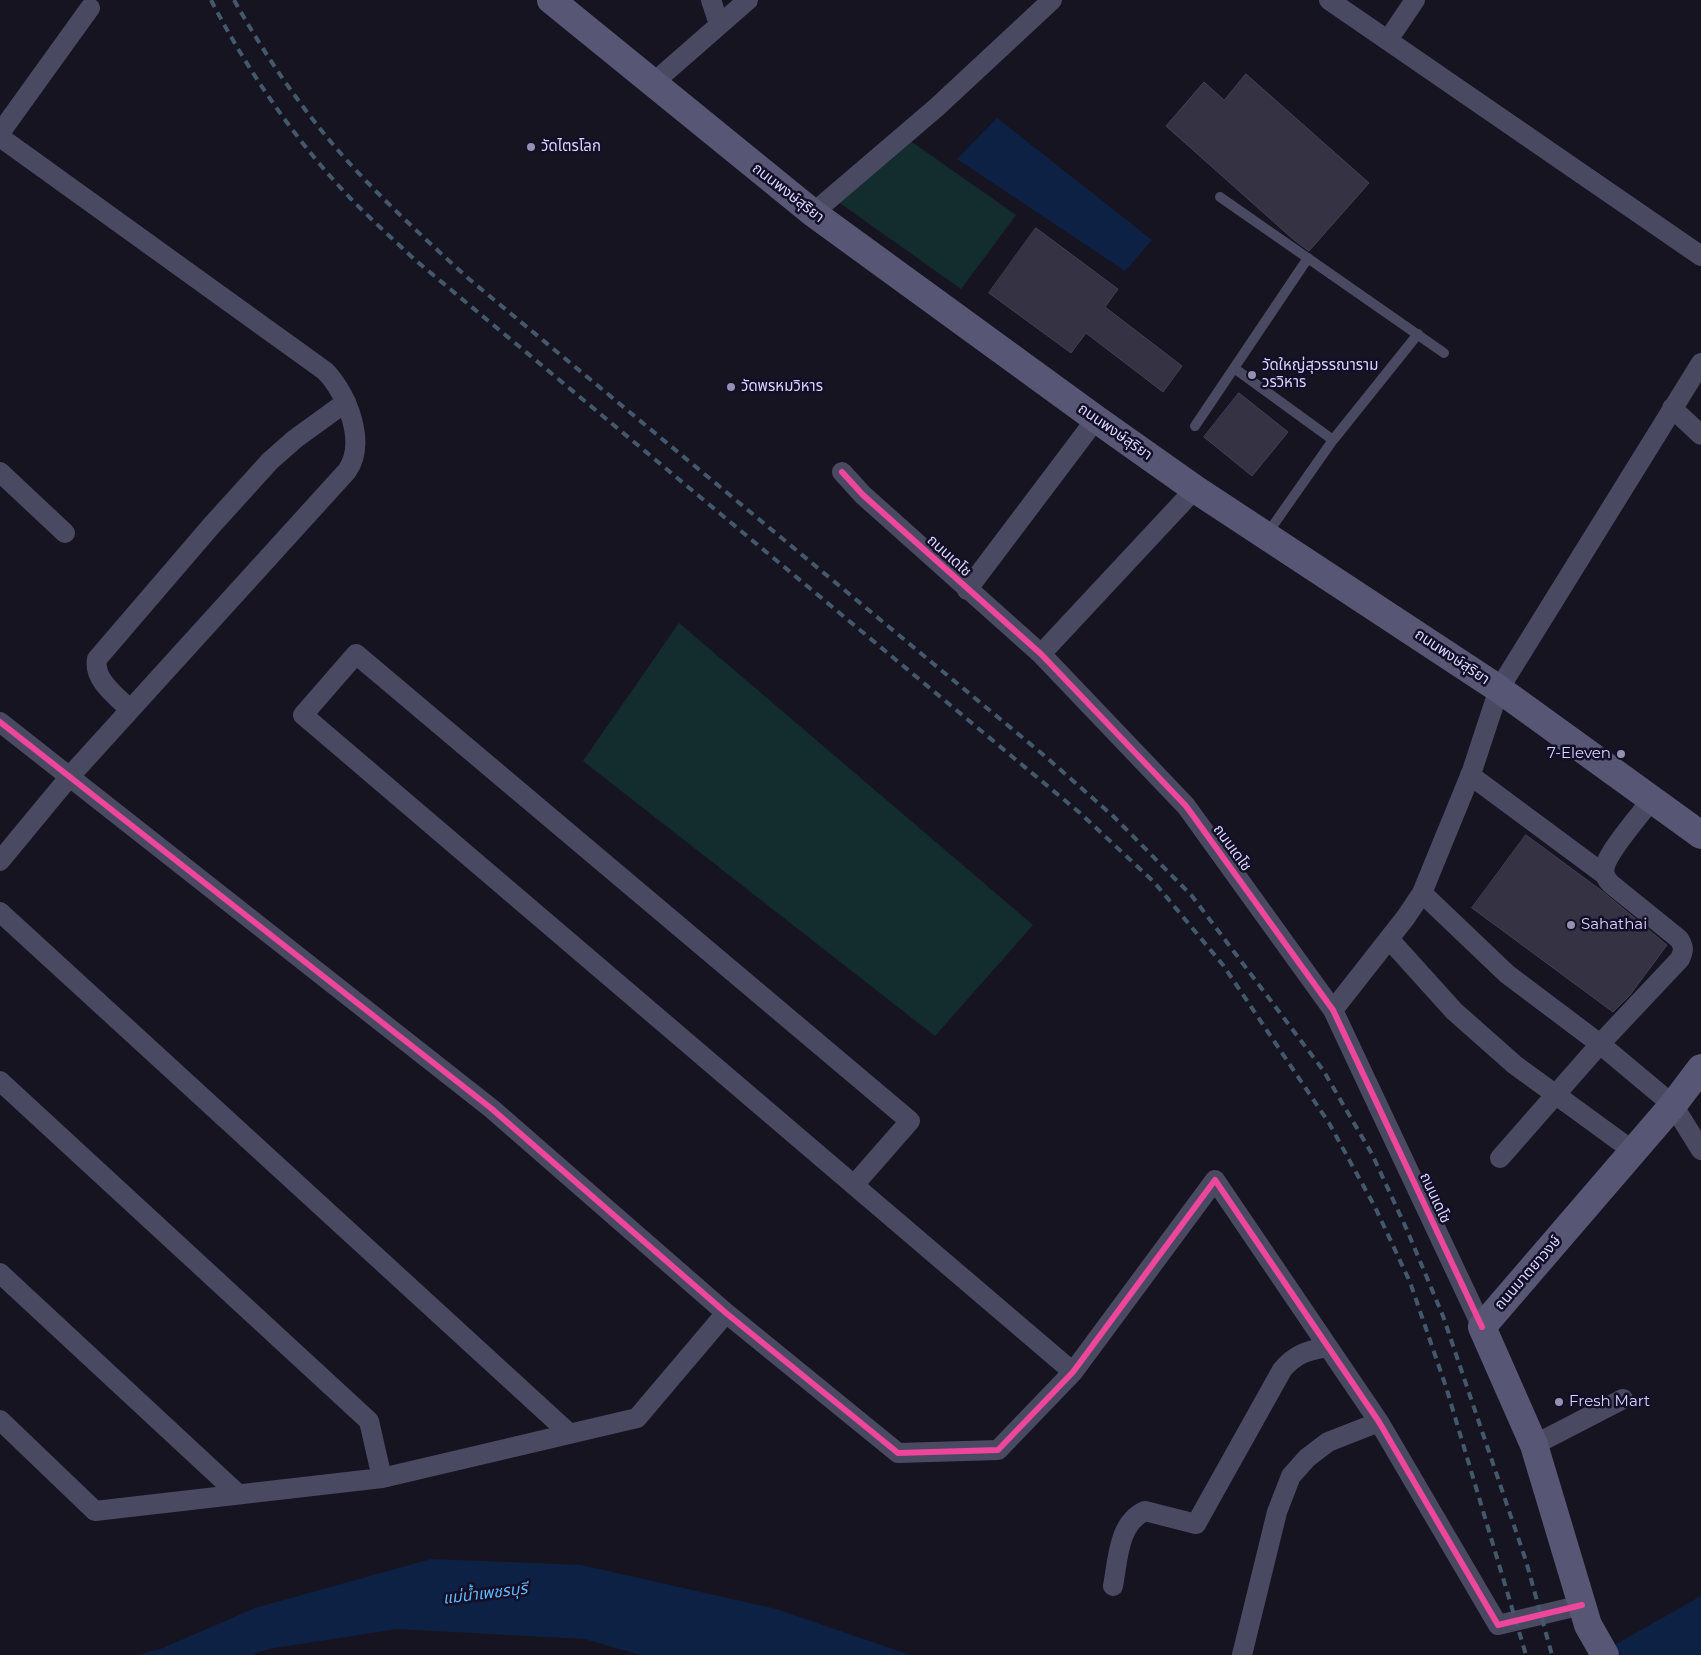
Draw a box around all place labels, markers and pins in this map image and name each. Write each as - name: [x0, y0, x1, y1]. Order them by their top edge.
- place label: วัดไตรโลก: [541, 138, 601, 156]
- marker: วัดไตรโลก: [525, 141, 537, 153]
- place label: วัดใหญ่สุวรรณาราม วรวิหาร: [1262, 357, 1378, 392]
- marker: วัดใหญ่สุวรรณาราม วรวิหาร: [1246, 369, 1258, 381]
- place label: วัดพรหมวิหาร: [741, 378, 823, 396]
- marker: วัดพรหมวิหาร: [725, 381, 737, 393]
- place label: 7-Eleven: [1547, 745, 1611, 763]
- marker: 7-Eleven: [1615, 748, 1627, 760]
- place label: Sahathai: [1581, 916, 1647, 934]
- marker: Sahathai: [1565, 919, 1577, 931]
- place label: Fresh Mart: [1569, 1393, 1650, 1411]
- marker: Fresh Mart: [1553, 1396, 1565, 1408]

